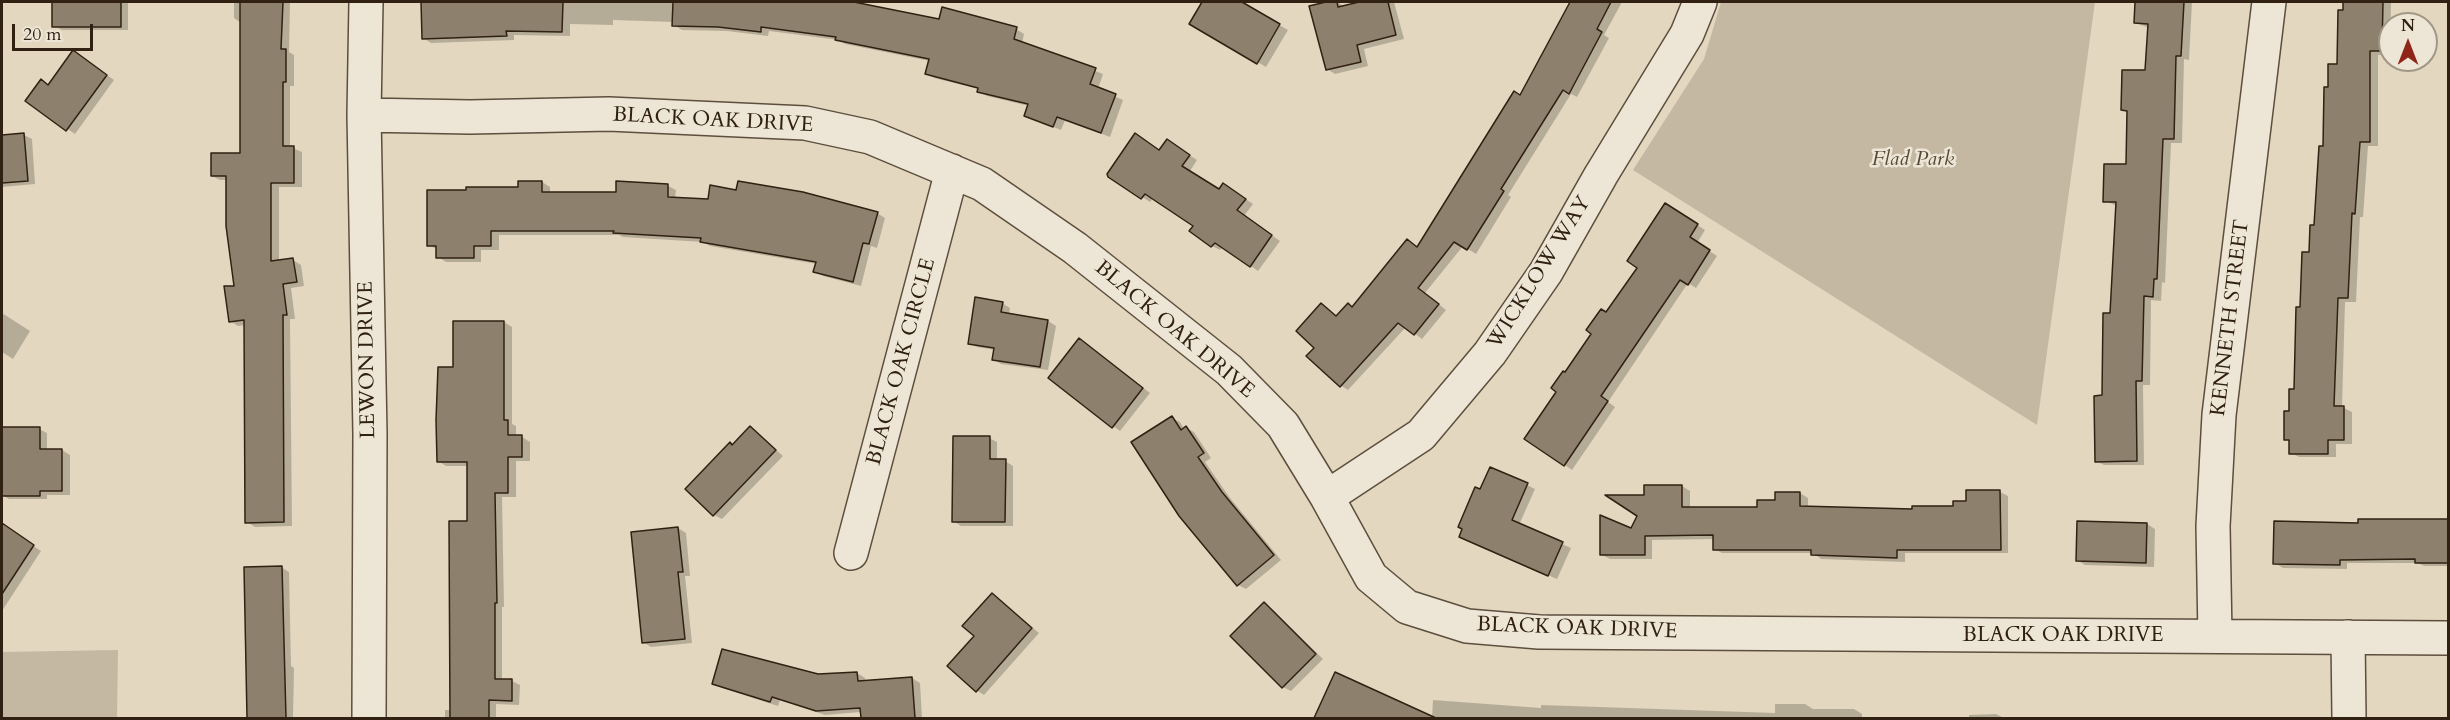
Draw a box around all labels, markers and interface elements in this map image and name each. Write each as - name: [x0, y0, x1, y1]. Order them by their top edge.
- scale bar: [15, 12, 96, 50]
- north arrow: [2378, 12, 2438, 72]
- text: N: [2401, 15, 2415, 37]
- text: 20 m: [23, 22, 62, 47]
- street label: BLACK OAK DRIVE: [612, 103, 814, 139]
- park label: Flad Park: [1872, 147, 1954, 173]
- street label: WICKLOW WAY: [1483, 192, 1597, 354]
- street label: KENNETH STREET: [2206, 218, 2256, 418]
- street label: BLACK OAK CIRCLE: [862, 256, 942, 468]
- street label: BLACK OAK DRIVE: [1089, 256, 1259, 404]
- street label: LEWON DRIVE: [354, 281, 382, 439]
- street label: BLACK OAK DRIVE: [1476, 613, 1678, 645]
- street label: BLACK OAK DRIVE: [1963, 623, 2163, 649]

